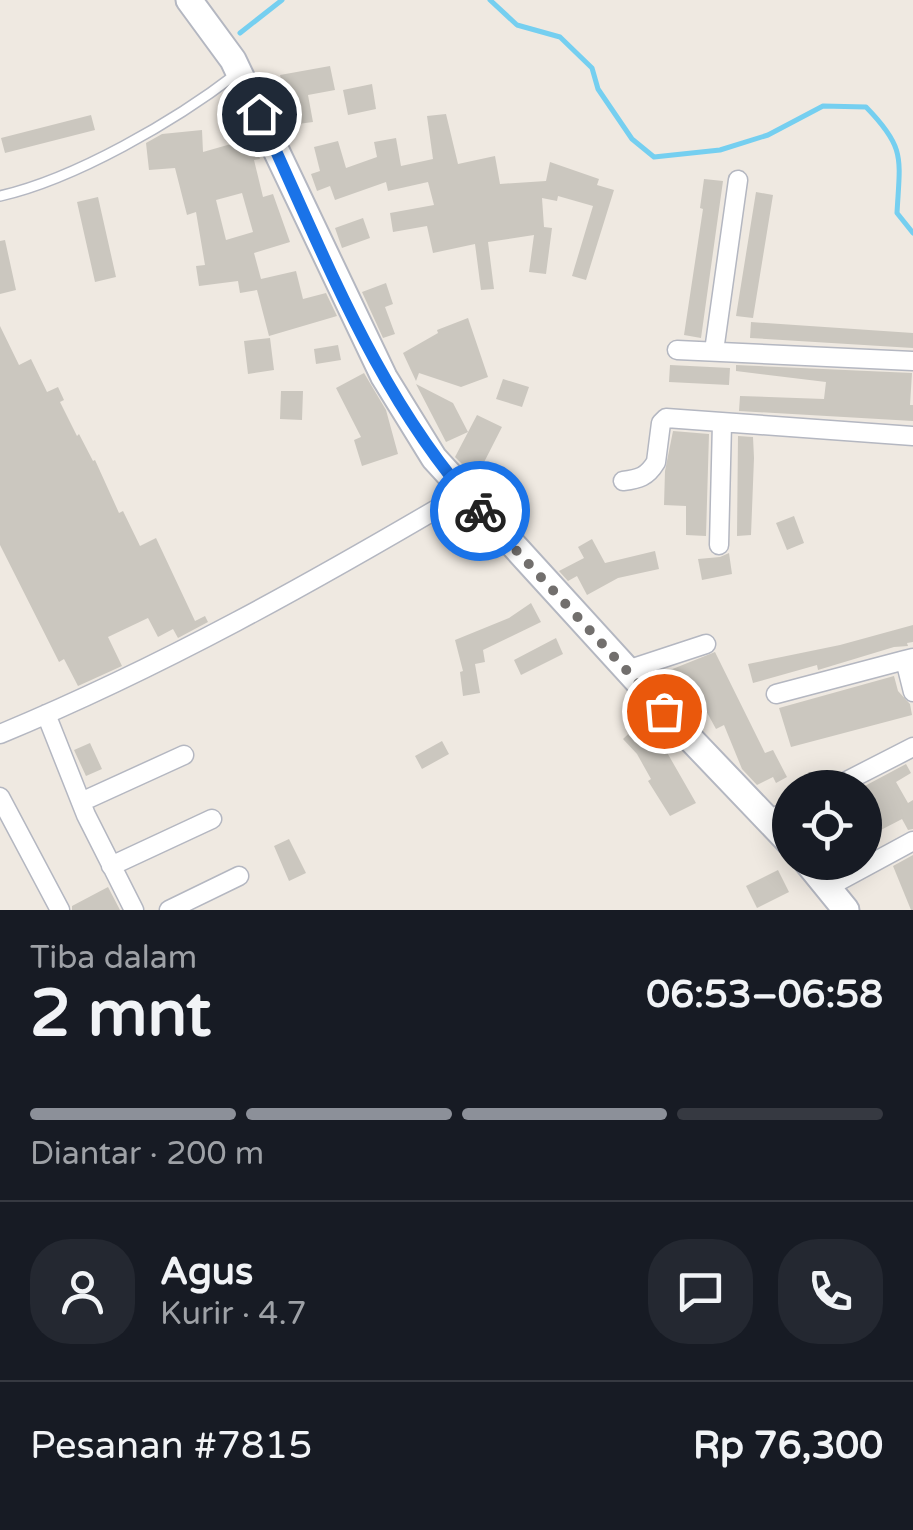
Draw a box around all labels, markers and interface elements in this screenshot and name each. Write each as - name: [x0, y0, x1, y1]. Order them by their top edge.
- pin: [217, 72, 302, 157]
- icon: home: [232, 87, 287, 142]
- courier: [430, 461, 530, 561]
- icon: bike: [453, 484, 508, 539]
- pin: [622, 669, 707, 754]
- icon: bag: [637, 684, 692, 739]
- map controls: [772, 770, 882, 880]
- button: locate: [772, 770, 882, 880]
- text: Tiba dalam: [30, 939, 197, 977]
- text: 06:53–06:58: [646, 972, 883, 1018]
- text: 2 mnt: [30, 975, 211, 1054]
- text: Diantar · 200 m: [30, 1135, 264, 1173]
- button: person: [30, 1239, 135, 1344]
- button: chat: [648, 1239, 753, 1344]
- button: phone: [778, 1239, 883, 1344]
- text: Agus: [160, 1249, 253, 1295]
- text: Kurir · 4.7: [160, 1295, 307, 1333]
- text: Pesanan #7815: [30, 1423, 312, 1469]
- text: Rp 76,300: [693, 1423, 883, 1469]

